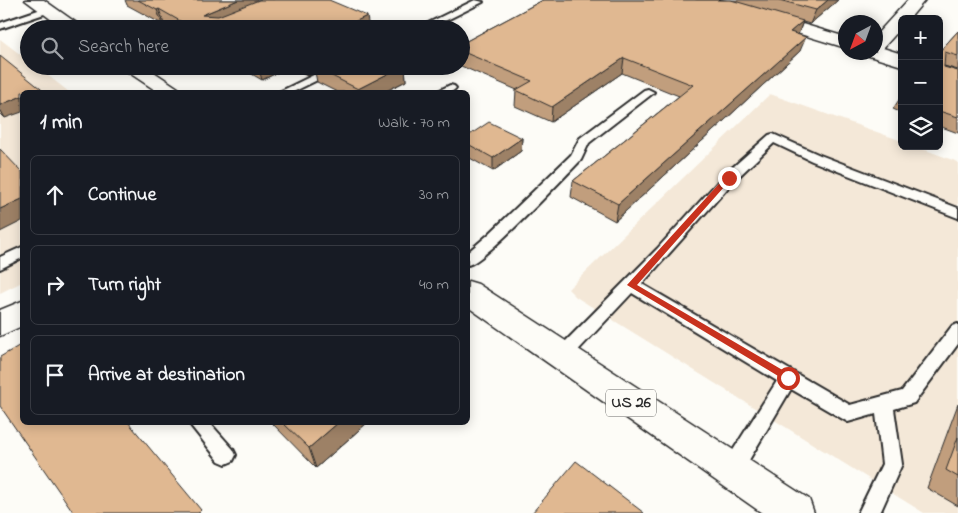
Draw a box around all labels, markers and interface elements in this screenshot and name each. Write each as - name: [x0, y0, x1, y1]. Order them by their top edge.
- north arrow: [838, 15, 883, 60]
- map controls: [898, 15, 943, 150]
- button: +: [898, 15, 943, 60]
- search box: [20, 20, 470, 75]
- icon: search: [38, 34, 66, 62]
- text: Search here: [78, 34, 169, 61]
- button: −: [898, 60, 943, 105]
- button: layers: [898, 105, 943, 150]
- text: 1 min: [40, 108, 82, 138]
- text: Walk · 70 m: [378, 111, 450, 135]
- route end: [718, 167, 741, 190]
- icon: ahead: [41, 181, 69, 209]
- text: Continue: [88, 182, 156, 209]
- text: 30 m: [419, 183, 449, 207]
- icon: right: [41, 271, 69, 299]
- text: Turn right: [88, 272, 161, 299]
- text: 40 m: [419, 273, 449, 297]
- icon: arrive: [41, 361, 69, 389]
- text: Arrive at destination: [88, 362, 245, 389]
- route start: [777, 367, 800, 390]
- road number: US 26: [606, 389, 656, 416]

